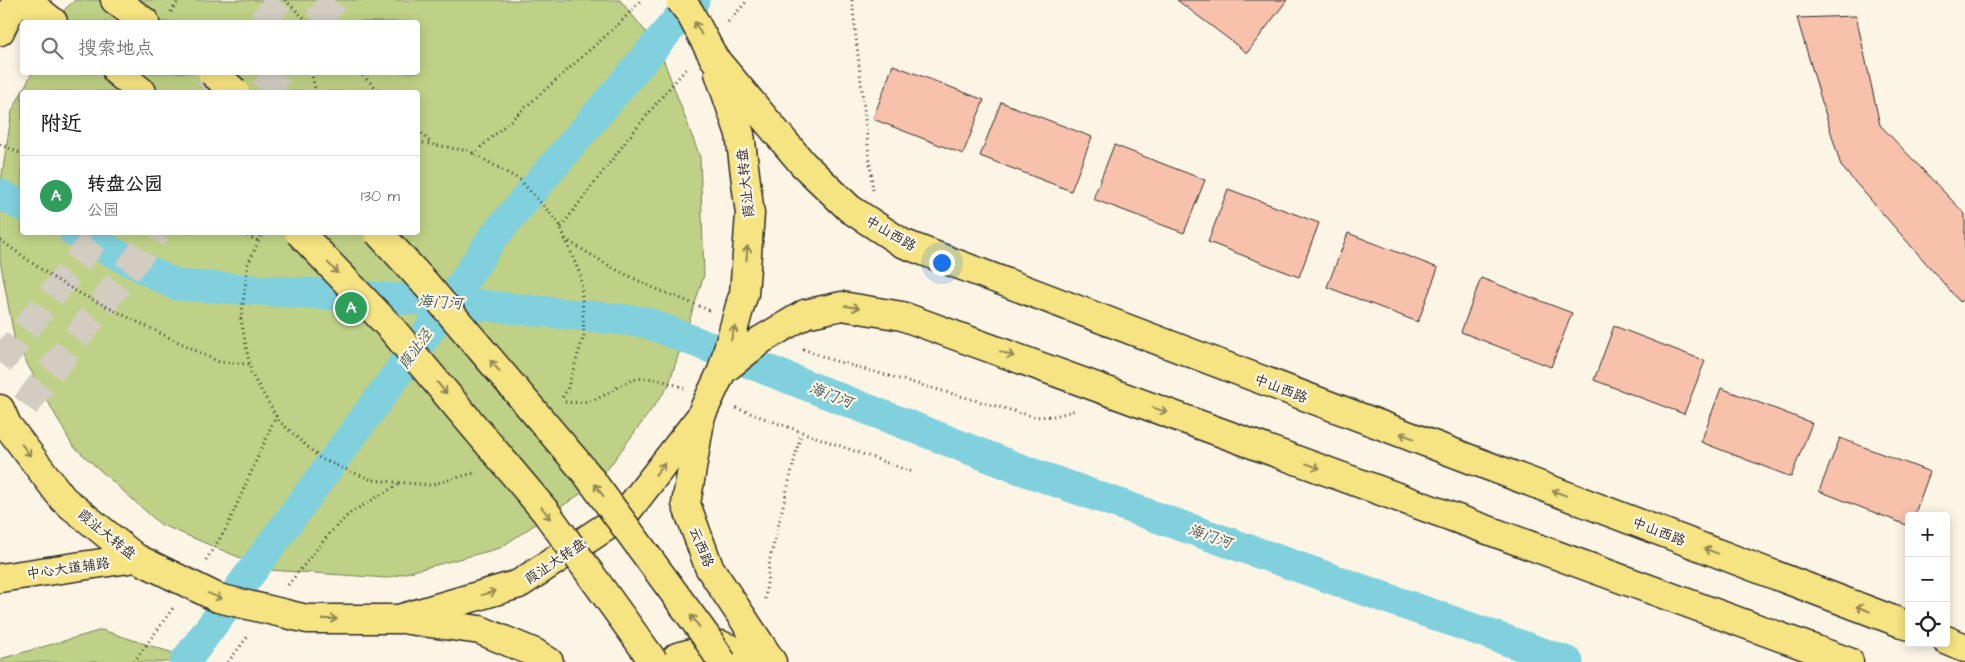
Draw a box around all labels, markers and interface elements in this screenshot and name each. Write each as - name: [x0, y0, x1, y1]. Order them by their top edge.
- search box: [20, 20, 420, 75]
- one-way arrow: [693, 21, 703, 36]
- icon: search: [38, 34, 66, 62]
- text: 搜索地点: [78, 35, 154, 62]
- text: 附近: [40, 109, 82, 138]
- street label: 葭沚大转盘: [732, 147, 760, 219]
- text: 转盘公园: [87, 171, 163, 198]
- text: A: [51, 185, 61, 207]
- text: 130 m: [361, 185, 400, 207]
- text: 公园: [87, 199, 119, 221]
- street label: 中山西路: [861, 211, 920, 257]
- one-way arrow: [742, 246, 752, 262]
- your location: [929, 250, 955, 276]
- one-way arrow: [327, 261, 339, 274]
- pin: A: [335, 289, 367, 327]
- water label: 海门河: [417, 290, 466, 315]
- one-way arrow: [844, 303, 860, 313]
- water label: 葭沚泾: [394, 324, 438, 374]
- one-way arrow: [728, 325, 738, 341]
- one-way arrow: [999, 350, 1015, 359]
- one-way arrow: [489, 359, 501, 372]
- street label: 中山西路: [1251, 370, 1310, 408]
- water label: 海门河: [806, 378, 858, 414]
- one-way arrow: [436, 382, 447, 395]
- one-way arrow: [1152, 406, 1167, 415]
- one-way arrow: [1400, 431, 1416, 440]
- one-way arrow: [21, 443, 31, 457]
- one-way arrow: [1304, 462, 1320, 471]
- one-way arrow: [654, 463, 665, 476]
- one-way arrow: [594, 483, 604, 497]
- one-way arrow: [1552, 488, 1567, 497]
- street label: 葭沚大转盘: [73, 505, 140, 565]
- one-way arrow: [541, 506, 551, 520]
- map controls: [1905, 512, 1950, 647]
- button: +: [1905, 512, 1950, 557]
- street label: 中山西路: [1629, 513, 1688, 551]
- water label: 海门河: [1185, 519, 1237, 555]
- street label: 云西路: [684, 524, 718, 571]
- street label: 葭沚大转盘: [521, 534, 590, 590]
- one-way arrow: [1704, 546, 1719, 555]
- street label: 中心大道辅路: [25, 553, 111, 585]
- button: −: [1905, 557, 1950, 602]
- one-way arrow: [481, 588, 497, 597]
- one-way arrow: [207, 592, 222, 601]
- button: locate: [1905, 602, 1950, 647]
- one-way arrow: [1856, 604, 1871, 613]
- one-way arrow: [322, 614, 338, 624]
- one-way arrow: [690, 614, 700, 628]

